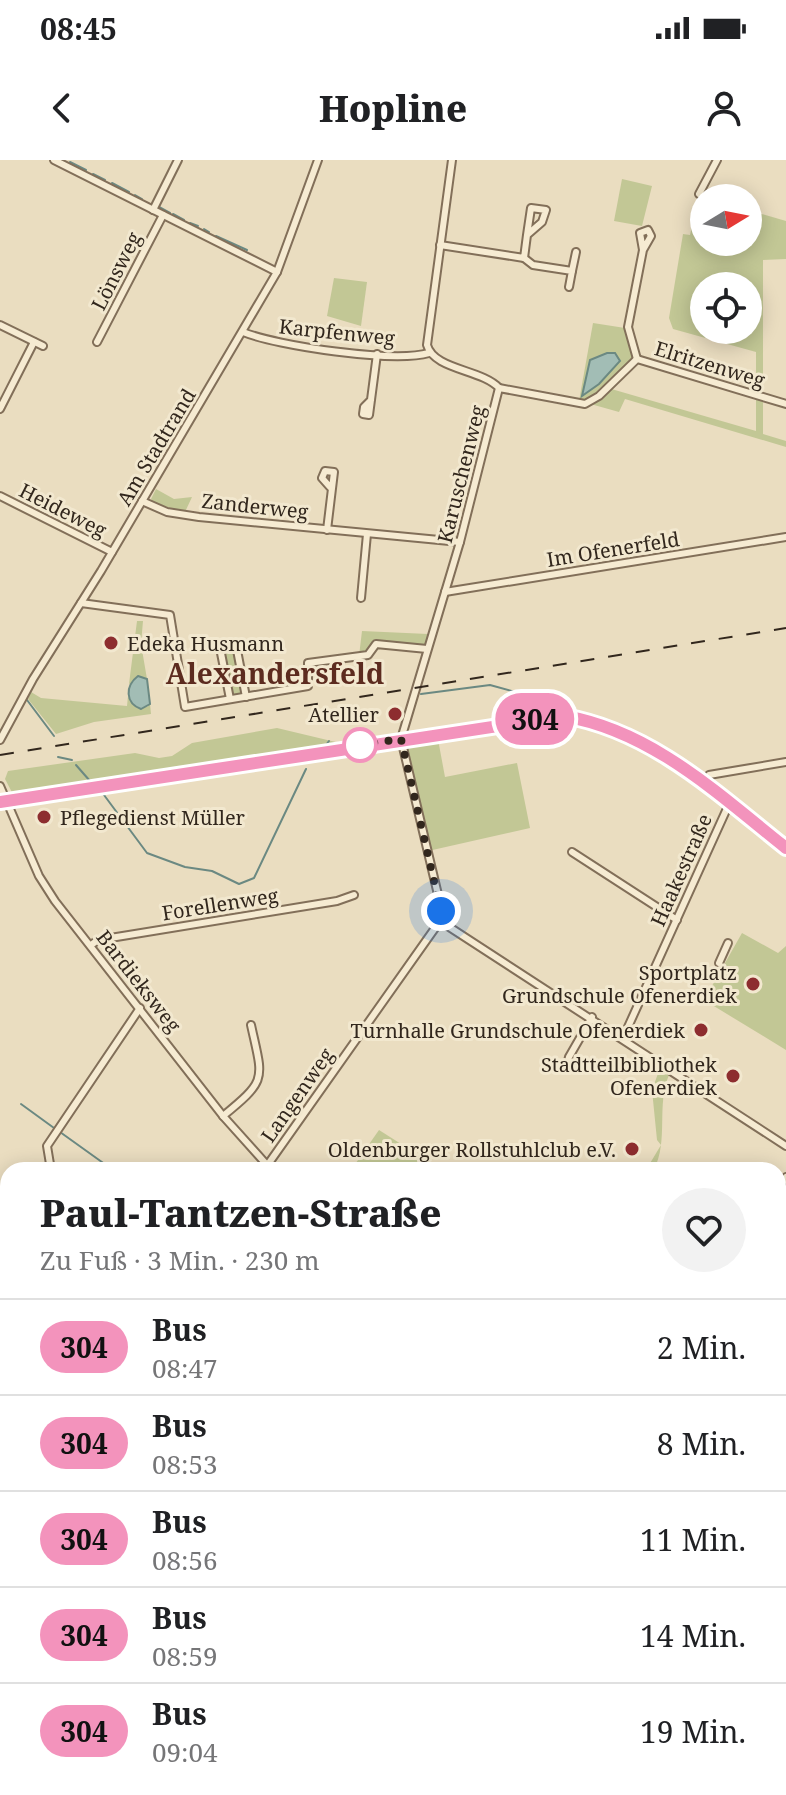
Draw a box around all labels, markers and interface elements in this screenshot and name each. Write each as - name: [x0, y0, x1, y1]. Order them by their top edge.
- text: 08:45: [40, 8, 117, 49]
- text: Hopline: [319, 84, 467, 133]
- icon: back: [40, 86, 84, 130]
- icon: person: [702, 86, 746, 130]
- north arrow: [690, 184, 762, 256]
- map controls: [690, 184, 762, 344]
- street label: Lönsweg: [85, 227, 147, 315]
- button: locate: [690, 272, 762, 344]
- street label: Karpfenweg: [278, 312, 397, 352]
- street label: Elritzenweg: [652, 334, 769, 394]
- street label: Am Stadtrand: [110, 383, 202, 511]
- street label: Karuschenweg: [431, 402, 491, 546]
- street label: Heideweg: [15, 476, 112, 544]
- street label: Zanderweg: [200, 487, 310, 525]
- street label: Im Ofenerfeld: [545, 525, 681, 573]
- place label: Edeka Husmann: [127, 630, 284, 657]
- marker: Edeka Husmann: [102, 634, 120, 652]
- district label: Alexandersfeld: [166, 654, 384, 692]
- line badge: 304: [489, 693, 581, 745]
- text: 304: [511, 700, 559, 738]
- place label: Atellier: [308, 701, 380, 728]
- marker: Atellier: [386, 705, 404, 723]
- unlabelled marker: [343, 728, 377, 762]
- place label: Pflegedienst Müller: [60, 804, 246, 831]
- marker: Pflegedienst Müller: [35, 808, 53, 826]
- street label: Haakestraße: [644, 810, 718, 930]
- street label: Forellenweg: [160, 881, 280, 927]
- your location: [421, 891, 461, 931]
- street label: Bardieksweg: [91, 924, 188, 1038]
- place label: Sportplatz Grundschule Ofenerdiek: [502, 959, 737, 1009]
- marker: Sportplatz Grundschule Ofenerdiek: [744, 975, 762, 993]
- place label: Turnhalle Grundschule Ofenerdiek: [351, 1017, 685, 1044]
- marker: Turnhalle Grundschule Ofenerdiek: [692, 1021, 710, 1039]
- street label: Langenweg: [254, 1042, 340, 1148]
- place label: Stadtteilbibliothek Ofenerdiek: [541, 1051, 717, 1101]
- marker: Stadtteilbibliothek Ofenerdiek: [724, 1067, 742, 1085]
- place label: Oldenburger Rollstuhlclub e.V.: [328, 1136, 616, 1163]
- marker: Oldenburger Rollstuhlclub e.V.: [623, 1140, 641, 1158]
- text: Paul-Tantzen-Straße: [40, 1186, 441, 1238]
- button: heart: [662, 1188, 746, 1272]
- text: Zu Fuß · 3 Min. · 230 m: [40, 1242, 320, 1278]
- text: Bus: [152, 1309, 207, 1350]
- text: 2 Min.: [657, 1327, 746, 1368]
- text: 304: [60, 1328, 108, 1366]
- text: 08:47: [152, 1350, 218, 1386]
- text: Bus: [152, 1405, 207, 1446]
- text: 8 Min.: [657, 1423, 746, 1464]
- text: 304: [60, 1424, 108, 1462]
- text: 08:53: [152, 1446, 218, 1482]
- text: Bus: [152, 1501, 207, 1542]
- text: 11 Min.: [640, 1519, 746, 1560]
- text: 304: [60, 1520, 108, 1558]
- text: 08:56: [152, 1542, 218, 1578]
- text: Bus: [152, 1597, 207, 1638]
- text: 14 Min.: [640, 1615, 746, 1656]
- text: 304: [60, 1616, 108, 1654]
- text: 08:59: [152, 1638, 218, 1674]
- text: Bus: [152, 1693, 207, 1734]
- text: 19 Min.: [640, 1711, 746, 1752]
- text: 304: [60, 1712, 108, 1750]
- text: 09:04: [152, 1734, 218, 1770]

